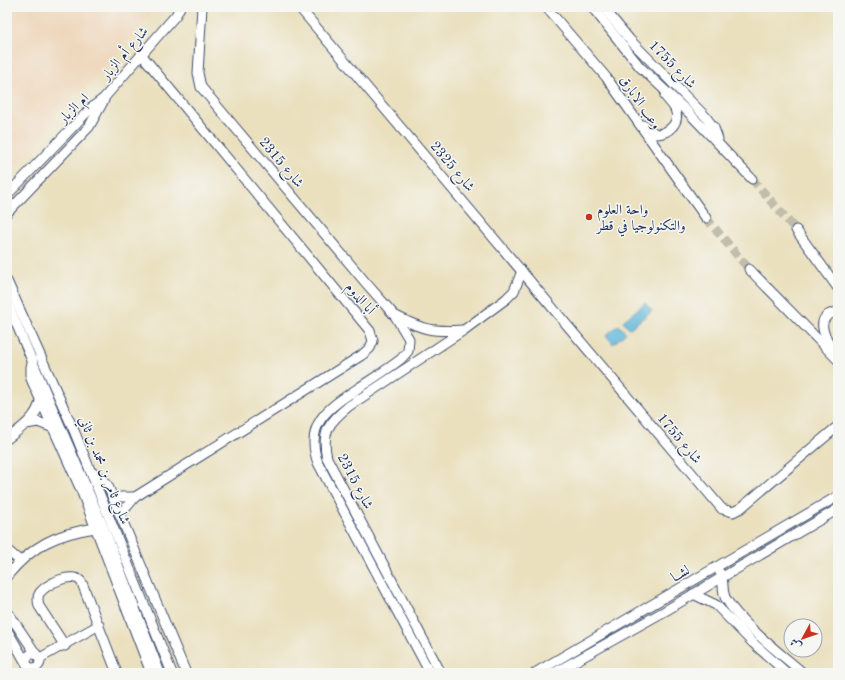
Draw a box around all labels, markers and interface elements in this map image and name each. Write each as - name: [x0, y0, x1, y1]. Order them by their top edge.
- street label: شارع أم الزبار: [94, 22, 155, 88]
- street label: شارع 1755: [643, 38, 698, 94]
- street label: وعب الابارق: [615, 73, 664, 133]
- street label: ام الزبار: [54, 90, 95, 131]
- street label: شارع 2315: [253, 135, 306, 193]
- street label: شارع 2325: [424, 139, 477, 197]
- place label: واحة العلوم والتكنولوجيا في قطر: [595, 203, 686, 237]
- marker: واحة العلوم والتكنولوجيا في قطر: [584, 212, 594, 222]
- street label: أبا الدوم: [339, 277, 381, 321]
- street label: شارع 1755: [651, 411, 704, 469]
- street label: شارع ثامر بن محمد بن ثاني: [72, 414, 132, 528]
- street label: شارع 2315: [331, 451, 376, 513]
- street label: لشــا: [669, 563, 692, 585]
- north arrow: [783, 618, 823, 658]
- text: ش: [789, 636, 804, 651]

